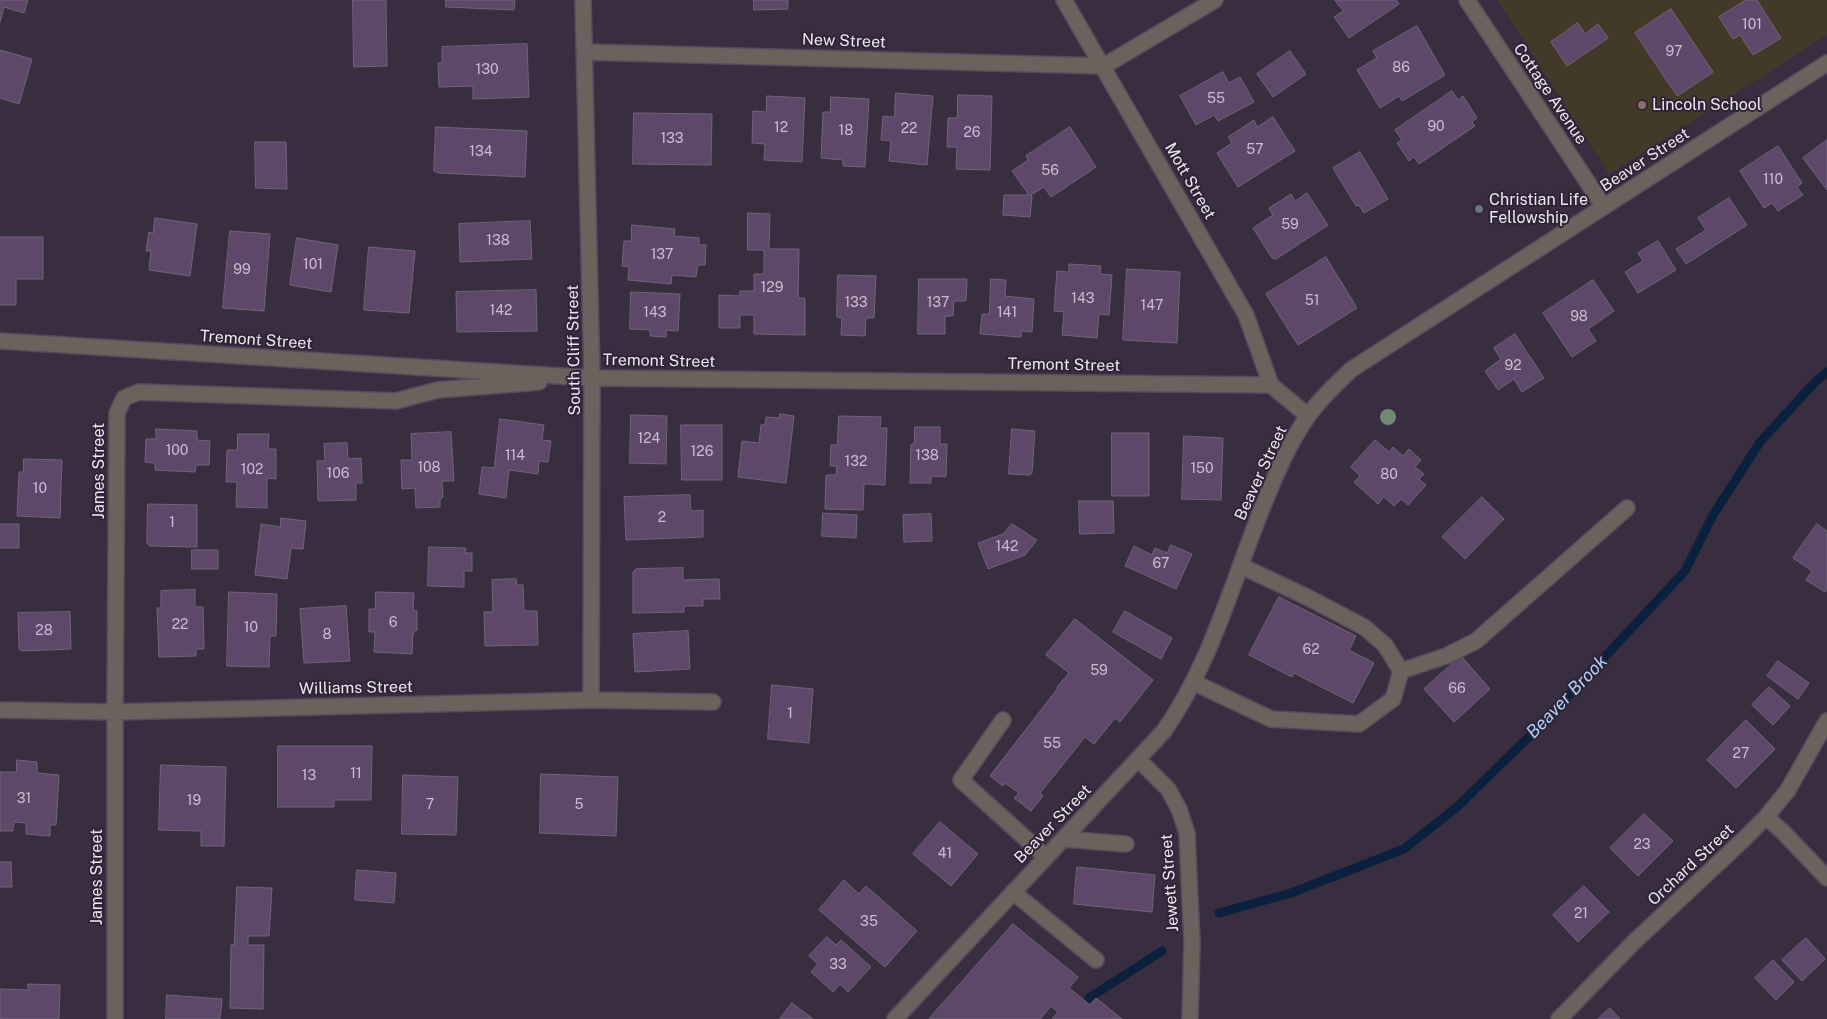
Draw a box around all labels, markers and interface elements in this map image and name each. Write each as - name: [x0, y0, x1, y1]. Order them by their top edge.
- house number: 101: [1742, 17, 1762, 33]
- street label: New Street: [802, 30, 886, 52]
- street label: Cottage Avenue: [1509, 40, 1591, 148]
- house number: 97: [1666, 44, 1682, 60]
- house number: 86: [1392, 60, 1410, 76]
- house number: 130: [476, 62, 498, 78]
- house number: 55: [1207, 91, 1225, 107]
- place label: Lincoln School: [1652, 95, 1762, 115]
- marker: Lincoln School: [1636, 99, 1648, 111]
- house number: 90: [1427, 119, 1445, 135]
- house number: 12: [774, 120, 788, 136]
- house number: 22: [901, 121, 917, 137]
- house number: 18: [839, 123, 853, 139]
- street label: Beaver Street: [1597, 124, 1693, 196]
- house number: 26: [963, 125, 981, 141]
- house number: 133: [660, 131, 684, 147]
- street label: Mott Street: [1160, 139, 1220, 223]
- house number: 57: [1246, 142, 1264, 158]
- house number: 134: [469, 144, 493, 160]
- house number: 56: [1041, 163, 1059, 179]
- house number: 110: [1763, 172, 1783, 188]
- place label: Christian Life Fellowship: [1489, 190, 1588, 228]
- marker: Christian Life Fellowship: [1473, 203, 1485, 215]
- house number: 59: [1281, 217, 1299, 233]
- house number: 138: [486, 233, 510, 249]
- house number: 137: [651, 247, 673, 263]
- house number: 101: [303, 257, 323, 273]
- house number: 99: [233, 262, 251, 278]
- house number: 129: [761, 280, 783, 296]
- street label: South Cliff Street: [563, 284, 585, 416]
- house number: 143: [1071, 291, 1095, 307]
- house number: 51: [1305, 293, 1319, 309]
- house number: 133: [844, 295, 868, 311]
- house number: 137: [927, 295, 949, 311]
- house number: 147: [1141, 298, 1163, 314]
- house number: 142: [490, 303, 512, 319]
- house number: 143: [643, 305, 667, 321]
- house number: 141: [997, 305, 1017, 321]
- house number: 98: [1570, 309, 1588, 325]
- street label: Tremont Street: [199, 326, 313, 354]
- street label: Tremont Street: [602, 350, 716, 372]
- street label: Tremont Street: [1007, 354, 1121, 376]
- house number: 92: [1504, 358, 1522, 374]
- street label: James Street: [89, 423, 109, 519]
- street label: Beaver Street: [1231, 423, 1291, 523]
- house number: 124: [638, 431, 660, 447]
- house number: 100: [166, 443, 188, 459]
- house number: 126: [691, 444, 713, 460]
- house number: 114: [505, 448, 525, 464]
- house number: 138: [915, 448, 939, 464]
- house number: 132: [845, 454, 867, 470]
- house number: 108: [417, 460, 441, 476]
- house number: 150: [1190, 461, 1214, 477]
- house number: 102: [241, 462, 263, 478]
- house number: 106: [327, 466, 349, 482]
- house number: 80: [1380, 467, 1398, 483]
- house number: 10: [33, 481, 47, 497]
- house number: 2: [658, 510, 666, 526]
- house number: 1: [169, 515, 175, 531]
- house number: 142: [996, 539, 1018, 555]
- house number: 67: [1153, 556, 1169, 572]
- house number: 6: [389, 615, 397, 631]
- house number: 22: [172, 617, 188, 633]
- house number: 10: [244, 620, 258, 636]
- house number: 28: [35, 623, 53, 639]
- house number: 8: [322, 627, 332, 643]
- house number: 62: [1302, 642, 1320, 658]
- water label: Beaver Brook: [1522, 651, 1612, 743]
- house number: 59: [1090, 663, 1108, 679]
- street label: Williams Street: [299, 677, 413, 699]
- house number: 66: [1448, 681, 1466, 697]
- house number: 1: [787, 706, 793, 722]
- house number: 55: [1043, 736, 1061, 752]
- house number: 27: [1733, 746, 1749, 762]
- house number: 11: [350, 766, 362, 782]
- house number: 13: [302, 768, 316, 784]
- street label: Beaver Street: [1011, 781, 1095, 867]
- house number: 31: [17, 791, 31, 807]
- house number: 19: [187, 793, 201, 809]
- house number: 7: [426, 797, 434, 813]
- house number: 5: [575, 797, 583, 813]
- street label: Orchard Street: [1644, 820, 1738, 910]
- street label: James Street: [87, 829, 107, 925]
- street label: Jewett Street: [1157, 833, 1183, 933]
- house number: 23: [1633, 837, 1651, 853]
- house number: 41: [938, 846, 952, 862]
- house number: 21: [1574, 906, 1588, 922]
- house number: 35: [860, 914, 878, 930]
- house number: 33: [829, 957, 847, 973]

